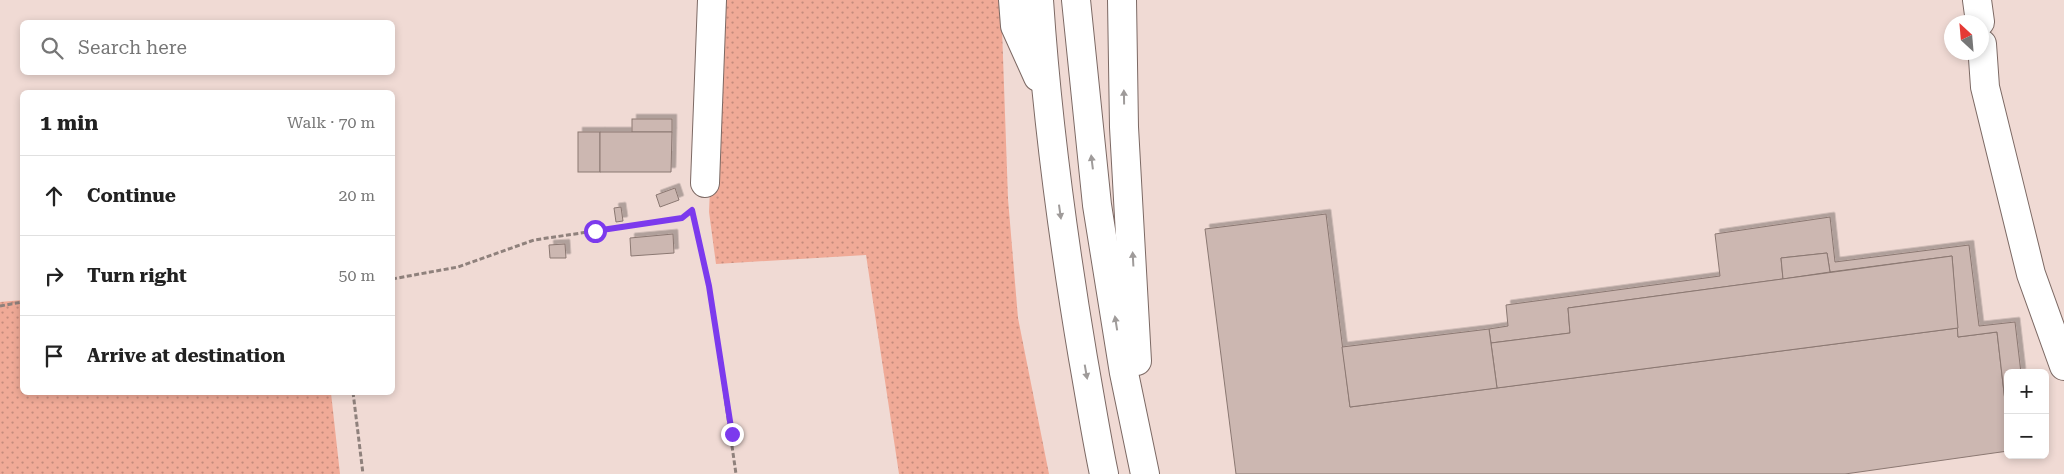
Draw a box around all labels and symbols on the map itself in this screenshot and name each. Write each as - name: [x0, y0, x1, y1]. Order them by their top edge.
- north arrow: [1944, 15, 1989, 60]
- one-way arrow: [1120, 89, 1128, 105]
- one-way arrow: [1088, 154, 1096, 170]
- one-way arrow: [1056, 204, 1064, 220]
- route start: [584, 220, 607, 243]
- one-way arrow: [1129, 251, 1137, 267]
- one-way arrow: [1112, 315, 1120, 331]
- one-way arrow: [1082, 365, 1090, 381]
- route end: [721, 423, 744, 446]

